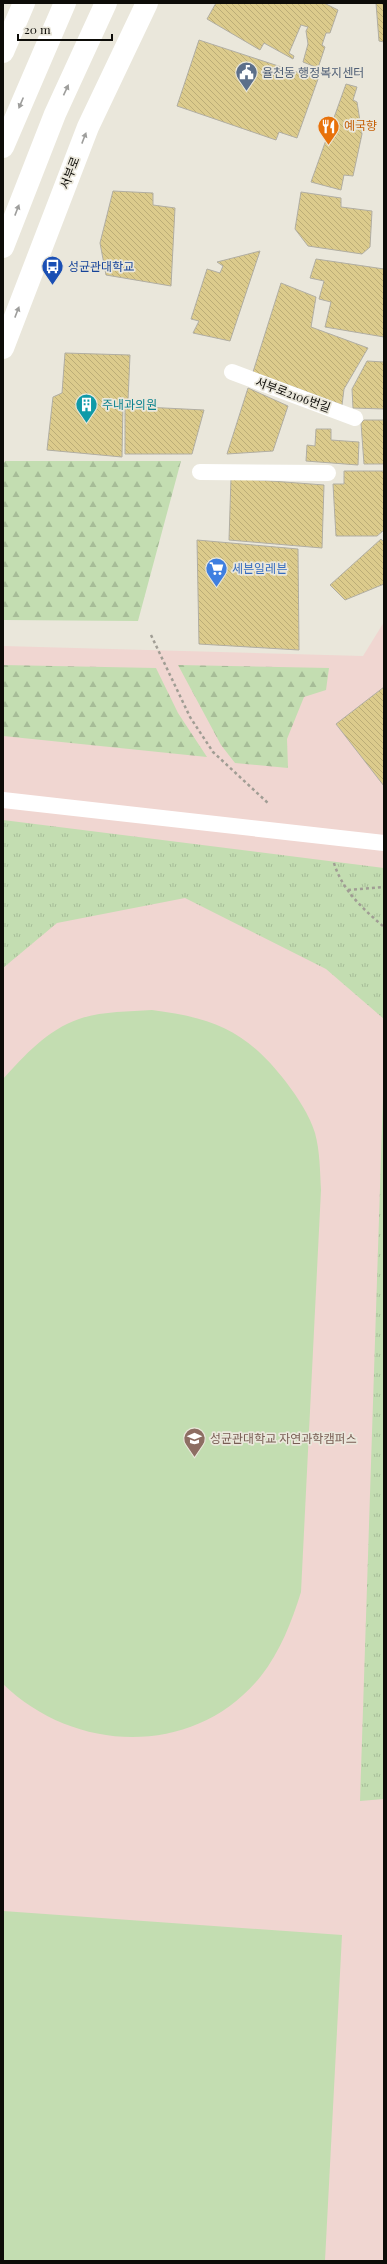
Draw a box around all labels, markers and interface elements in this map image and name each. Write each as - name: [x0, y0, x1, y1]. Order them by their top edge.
- scale bar: [18, 16, 112, 42]
- text: 20 m: [24, 21, 51, 37]
- public building icon: 율천동 행정복지센터: [234, 60, 260, 93]
- place label: 율천동 행정복지센터: [262, 64, 364, 80]
- one-way arrow: [63, 84, 69, 96]
- one-way arrow: [17, 97, 23, 109]
- restaurant icon: 예국향: [316, 113, 342, 146]
- place label: 예국향: [344, 117, 377, 133]
- one-way arrow: [81, 132, 87, 144]
- street label: 서부로: [56, 154, 82, 191]
- one-way arrow: [15, 204, 21, 216]
- bus stop icon: 성균관대학교: [39, 254, 65, 287]
- place label: 성균관대학교: [68, 258, 134, 274]
- one-way arrow: [14, 305, 20, 317]
- street label: 서부로2106번길: [254, 373, 333, 415]
- building icon: 주내과의원: [73, 392, 99, 425]
- place label: 주내과의원: [102, 396, 157, 412]
- supermarket icon: 세븐일레븐: [203, 556, 229, 589]
- place label: 세븐일레븐: [232, 560, 287, 576]
- school or university icon: 성균관대학교 자연과학캠퍼스: [181, 1426, 207, 1459]
- place label: 성균관대학교 자연과학캠퍼스: [210, 1430, 357, 1446]

